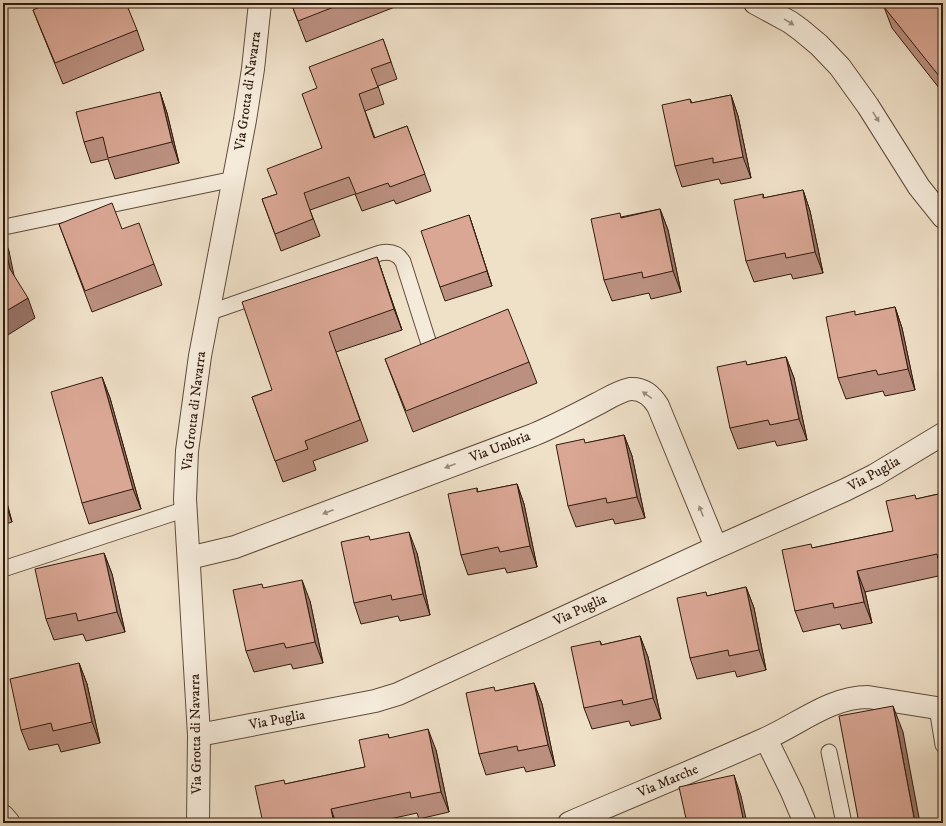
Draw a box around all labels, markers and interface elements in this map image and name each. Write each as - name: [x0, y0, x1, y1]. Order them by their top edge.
- one-way arrow: [784, 18, 794, 26]
- street label: Via Grotta di Navarra: [231, 30, 265, 153]
- one-way arrow: [872, 111, 879, 123]
- street label: Via Grotta di Navarra: [178, 350, 210, 473]
- one-way arrow: [641, 391, 652, 399]
- street label: Via Umbria: [466, 427, 533, 467]
- street label: Via Puglia: [844, 452, 903, 496]
- one-way arrow: [444, 463, 456, 469]
- one-way arrow: [698, 506, 704, 517]
- one-way arrow: [322, 509, 334, 515]
- street label: Via Puglia: [550, 590, 610, 631]
- street label: Via Grotta di Navarra: [186, 674, 206, 795]
- street label: Via Puglia: [246, 706, 307, 734]
- street label: Via Marche: [634, 760, 701, 802]

